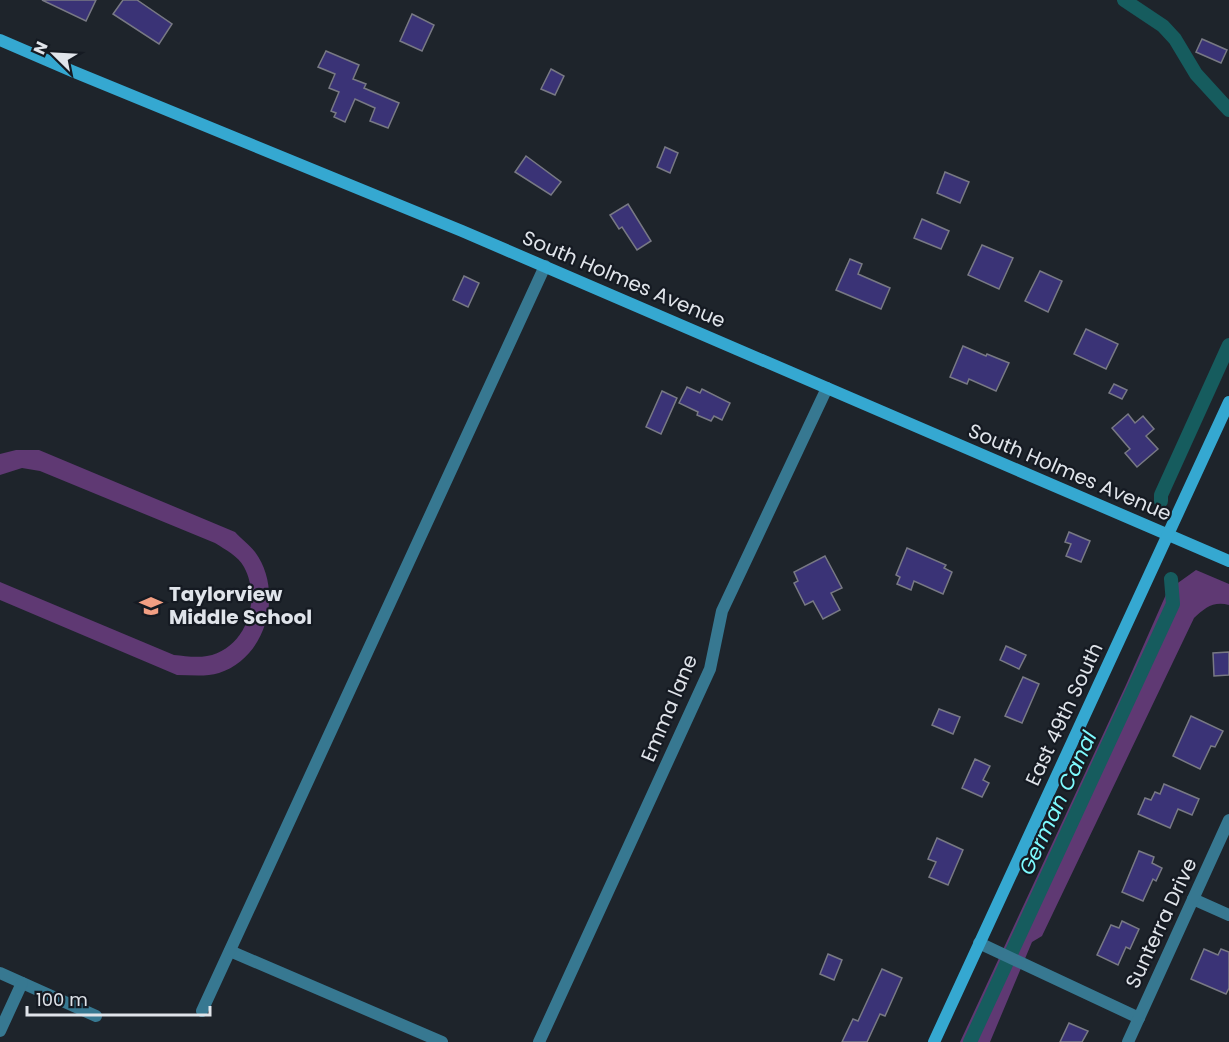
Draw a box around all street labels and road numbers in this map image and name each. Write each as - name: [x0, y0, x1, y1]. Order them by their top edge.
- street label: South Holmes Avenue: [518, 223, 730, 335]
- street label: South Holmes Avenue: [964, 416, 1176, 528]
- street label: East 49th South: [1019, 638, 1109, 790]
- street label: Emma lane: [634, 650, 704, 766]
- street label: Sunterra Drive: [1119, 853, 1203, 993]

